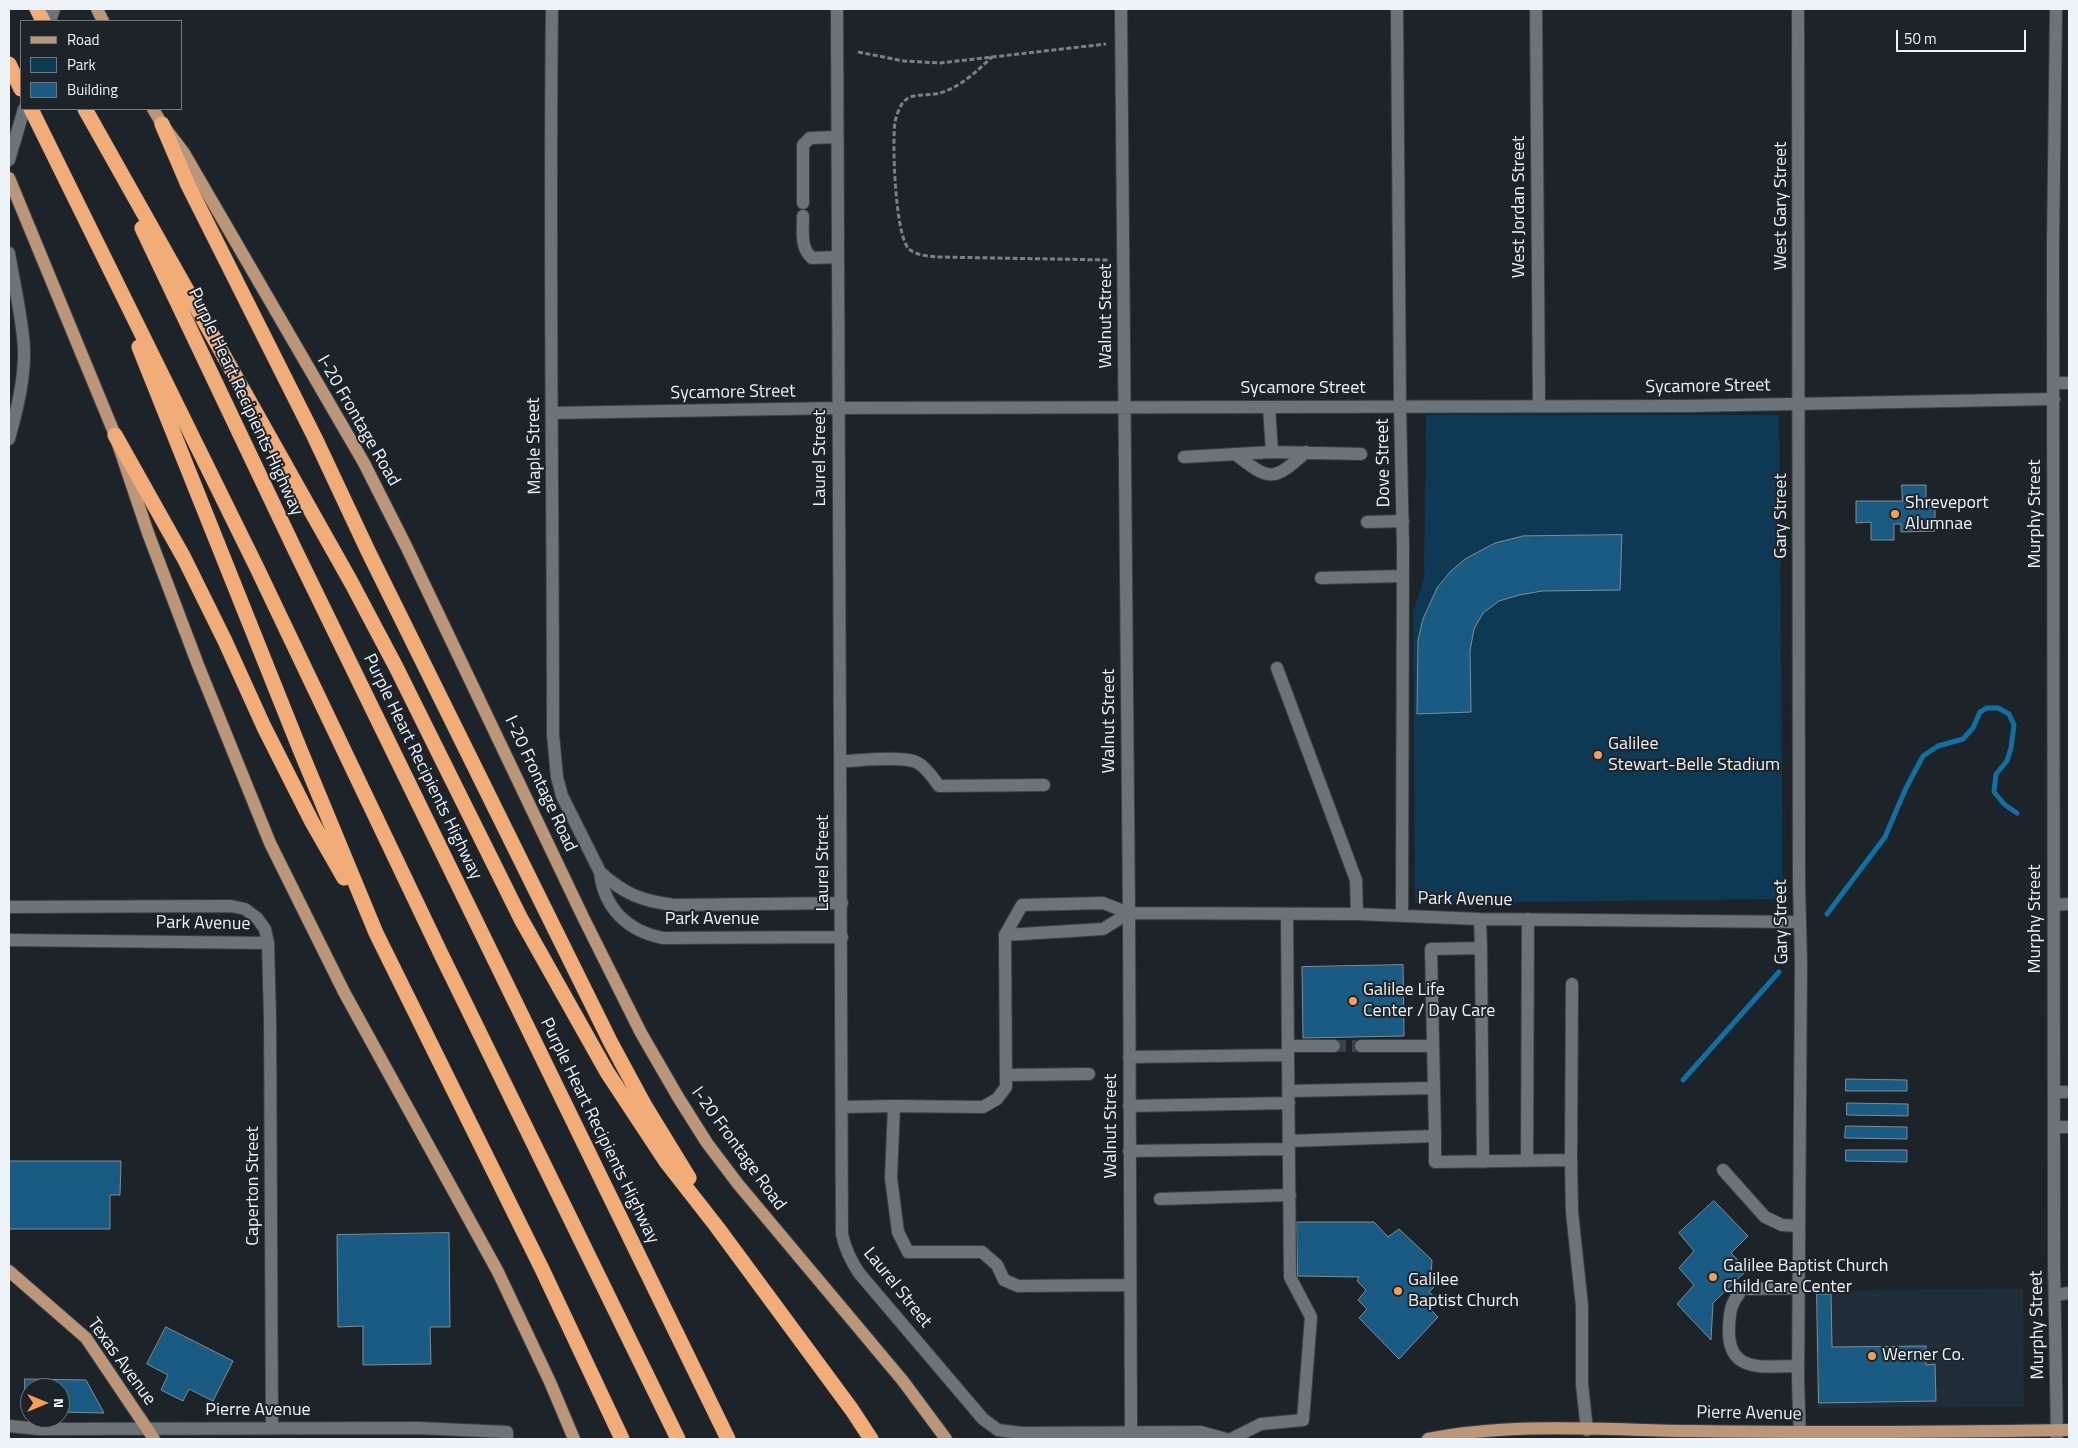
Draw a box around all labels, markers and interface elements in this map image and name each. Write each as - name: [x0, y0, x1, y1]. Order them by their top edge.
- legend: [20, 20, 182, 110]
- scale bar: [1898, 20, 2028, 52]
- text: 50 m: [1904, 27, 1937, 50]
- text: Road: [67, 28, 99, 51]
- text: Park: [67, 53, 96, 76]
- text: Building: [67, 78, 118, 101]
- street label: West Jordan Street: [1509, 136, 1531, 278]
- street label: West Gary Street: [1771, 142, 1793, 270]
- street label: Walnut Street: [1096, 264, 1118, 368]
- street label: Purple Heart Recipients Highway: [183, 285, 307, 519]
- street label: I-20 Frontage Road: [312, 352, 404, 490]
- street label: Sycamore Street: [1645, 375, 1771, 399]
- street label: Sycamore Street: [1240, 378, 1366, 400]
- street label: Sycamore Street: [670, 381, 796, 405]
- street label: Maple Street: [523, 397, 547, 495]
- street label: Laurel Street: [810, 410, 832, 506]
- street label: Dove Street: [1372, 418, 1396, 508]
- street label: Murphy Street: [2025, 459, 2047, 569]
- street label: Gary Street: [1771, 473, 1793, 559]
- place label: Shreveport Alumnae: [1905, 493, 1989, 536]
- marker: Shreveport Alumnae: [1889, 508, 1901, 520]
- street label: Purple Heart Recipients Highway: [358, 651, 486, 883]
- street label: Walnut Street: [1099, 669, 1121, 773]
- street label: I-20 Frontage Road: [499, 713, 581, 855]
- place label: Galilee Stewart-Belle Stadium: [1608, 734, 1780, 776]
- marker: Galilee Stewart-Belle Stadium: [1592, 749, 1604, 761]
- street label: Laurel Street: [813, 815, 835, 911]
- street label: Murphy Street: [2025, 864, 2047, 974]
- street label: Gary Street: [1770, 879, 1794, 965]
- street label: Park Avenue: [1417, 888, 1513, 912]
- street label: Park Avenue: [665, 909, 759, 931]
- street label: Park Avenue: [155, 912, 251, 936]
- place label: Galilee Life Center / Day Care: [1363, 980, 1495, 1022]
- marker: Galilee Life Center / Day Care: [1347, 995, 1359, 1007]
- street label: Purple Heart Recipients Highway: [535, 1015, 663, 1247]
- street label: Walnut Street: [1101, 1074, 1123, 1178]
- street label: I-20 Frontage Road: [686, 1083, 790, 1215]
- street label: Caperton Street: [243, 1126, 265, 1246]
- street label: Laurel Street: [858, 1244, 936, 1332]
- place label: Galilee Baptist Church Child Care Center: [1723, 1256, 1889, 1298]
- place label: Galilee Baptist Church: [1408, 1270, 1519, 1312]
- street label: Murphy Street: [2026, 1270, 2050, 1380]
- marker: Galilee Baptist Church Child Care Center: [1707, 1271, 1719, 1283]
- marker: Galilee Baptist Church: [1392, 1285, 1404, 1297]
- street label: Texas Avenue: [82, 1314, 160, 1410]
- place label: Werner Co.: [1882, 1345, 1965, 1367]
- marker: Werner Co.: [1866, 1350, 1878, 1362]
- north arrow: [20, 1378, 70, 1428]
- text: N: [49, 1398, 70, 1408]
- street label: Pierre Avenue: [205, 1400, 311, 1422]
- street label: Pierre Avenue: [1696, 1402, 1802, 1426]

